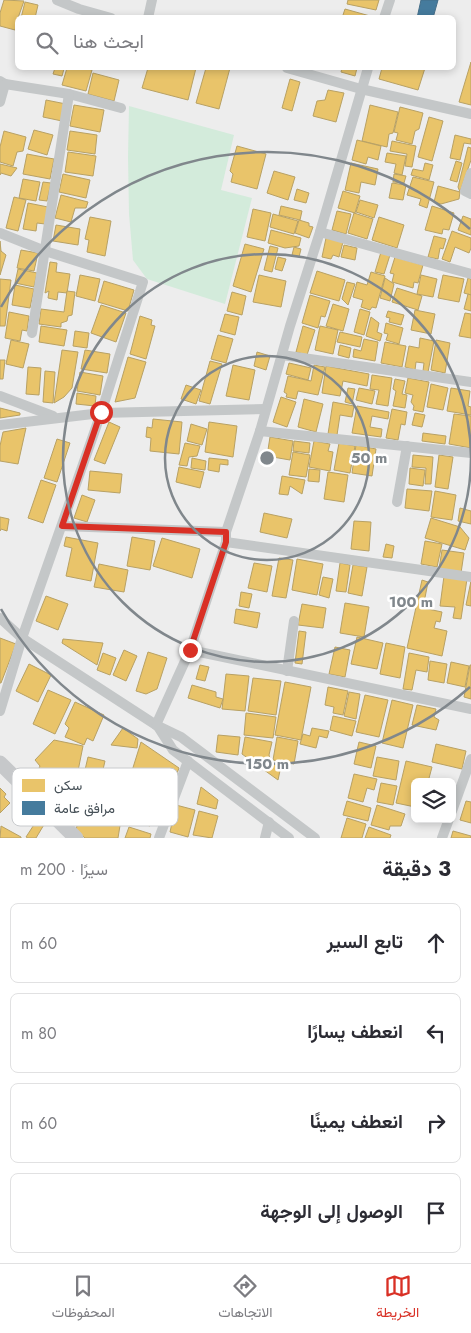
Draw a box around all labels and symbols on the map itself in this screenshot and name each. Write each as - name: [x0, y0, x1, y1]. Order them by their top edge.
- route start: [90, 401, 113, 424]
- text: 50 m: [351, 447, 387, 469]
- centre of rings: [258, 449, 276, 467]
- text: 100 m: [389, 591, 433, 613]
- route end: [179, 639, 202, 662]
- text: 150 m: [245, 753, 289, 775]
- legend: [12, 768, 178, 826]
- text: سكن: [54, 775, 82, 795]
- text: مرافق عامة: [54, 798, 115, 818]

